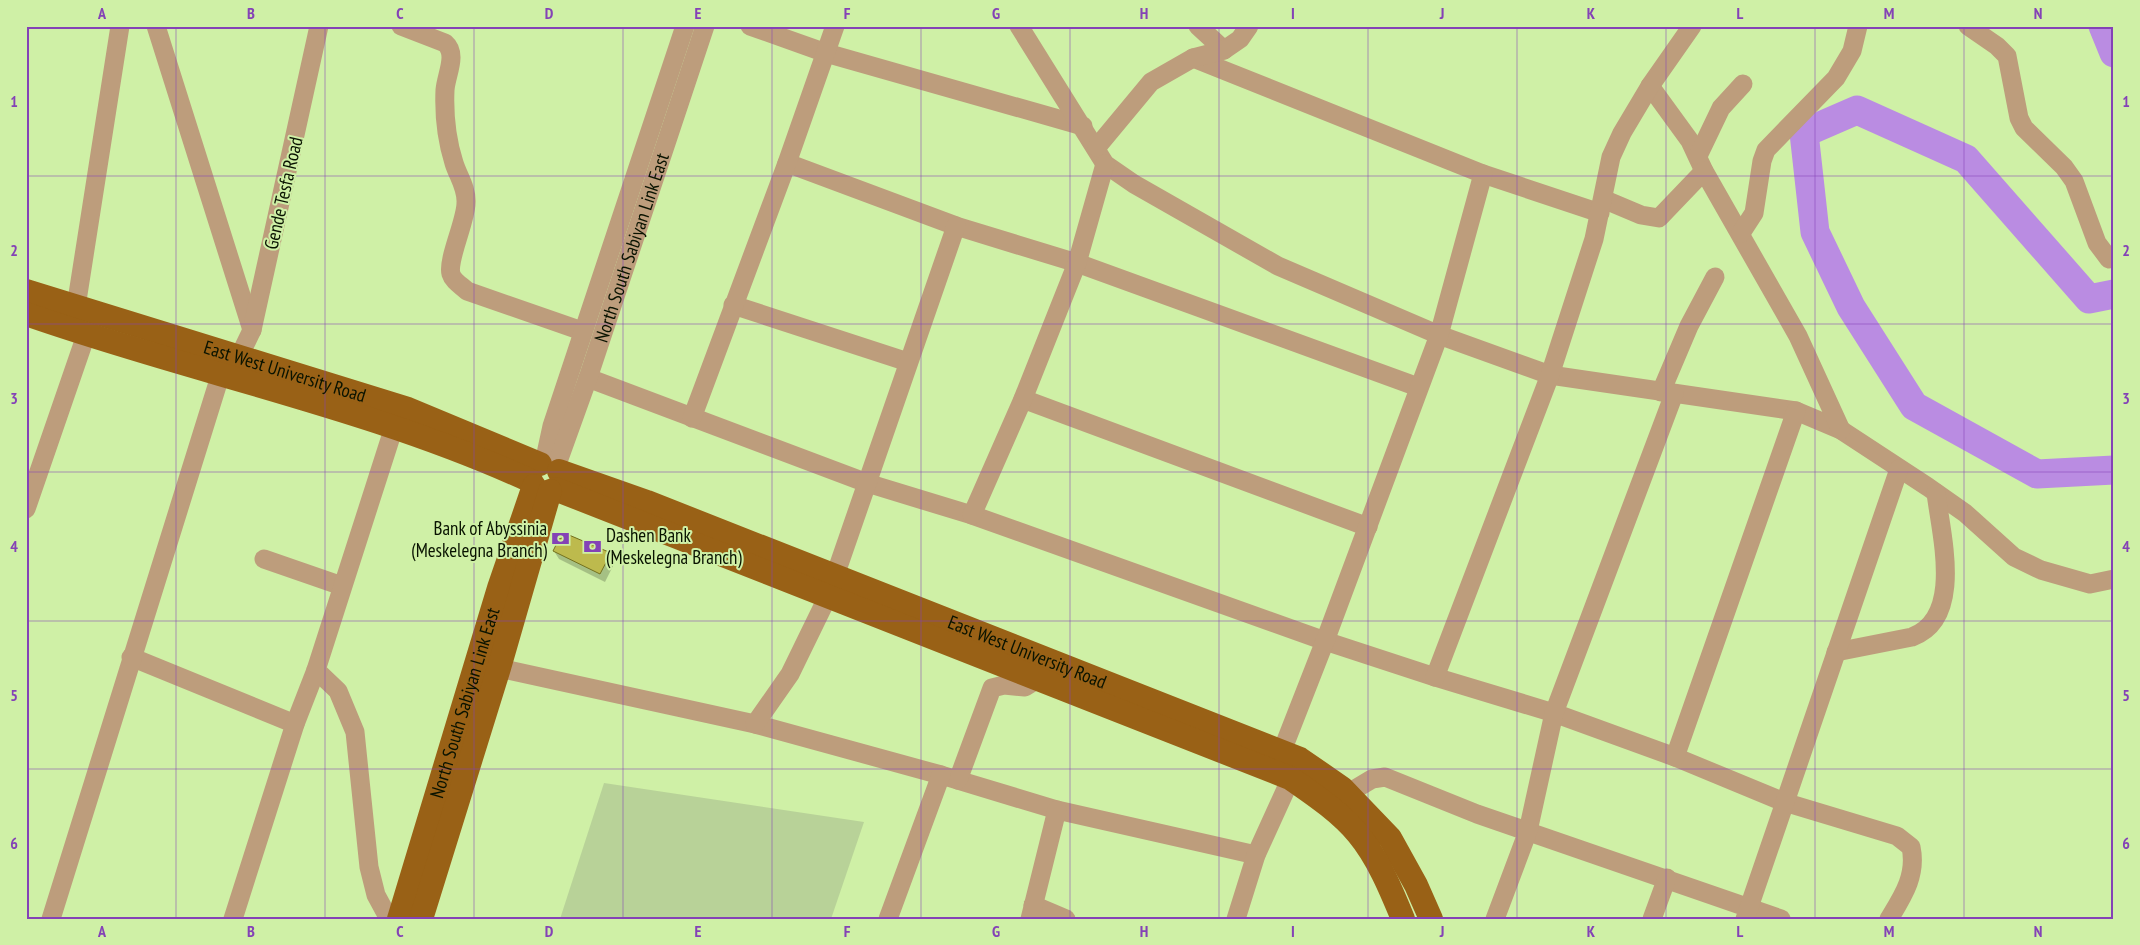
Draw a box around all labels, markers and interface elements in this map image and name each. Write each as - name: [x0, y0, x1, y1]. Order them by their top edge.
- text: A: [97, 3, 107, 23]
- text: B: [247, 3, 255, 23]
- text: C: [396, 3, 404, 23]
- text: D: [545, 3, 554, 23]
- text: E: [695, 3, 702, 23]
- text: F: [844, 3, 851, 23]
- text: G: [992, 3, 1000, 23]
- text: H: [1140, 3, 1148, 23]
- text: I: [1291, 3, 1295, 23]
- text: J: [1439, 3, 1444, 23]
- text: K: [1587, 3, 1596, 23]
- text: L: [1737, 3, 1744, 23]
- text: M: [1884, 3, 1894, 23]
- text: N: [2034, 3, 2042, 23]
- text: 1: [10, 91, 18, 111]
- text: 1: [2122, 91, 2130, 111]
- street label: Gende Tesfa Road: [258, 134, 308, 252]
- street label: North South Sabiyan Link East: [589, 149, 674, 345]
- text: 2: [10, 240, 18, 260]
- text: 2: [2122, 240, 2130, 260]
- street label: East West University Road: [201, 335, 369, 407]
- text: 3: [10, 388, 18, 408]
- text: 3: [2122, 388, 2130, 408]
- place label: Bank of Abyssinia (Meskelegna Branch): [411, 516, 548, 562]
- place label: Dashen Bank (Meskelegna Branch): [606, 523, 742, 569]
- bank icon: Bank of Abyssinia (Meskelegna Branch): [551, 529, 571, 549]
- text: 4: [10, 536, 18, 556]
- bank icon: Dashen Bank (Meskelegna Branch): [582, 536, 602, 556]
- text: 4: [2122, 536, 2130, 556]
- street label: North South Sabiyan Link East: [424, 604, 505, 801]
- street label: East West University Road: [945, 610, 1110, 694]
- text: 5: [10, 685, 18, 705]
- text: 5: [2122, 685, 2130, 705]
- text: 6: [10, 833, 18, 853]
- text: 6: [2122, 833, 2130, 853]
- text: A: [97, 921, 107, 941]
- text: B: [247, 921, 255, 941]
- text: C: [396, 921, 404, 941]
- text: D: [545, 921, 554, 941]
- text: E: [695, 921, 702, 941]
- text: F: [844, 921, 851, 941]
- text: G: [992, 921, 1000, 941]
- text: H: [1140, 921, 1148, 941]
- text: I: [1291, 921, 1295, 941]
- text: J: [1439, 921, 1444, 941]
- text: K: [1587, 921, 1596, 941]
- text: L: [1737, 921, 1744, 941]
- text: M: [1884, 921, 1894, 941]
- text: N: [2034, 921, 2042, 941]

